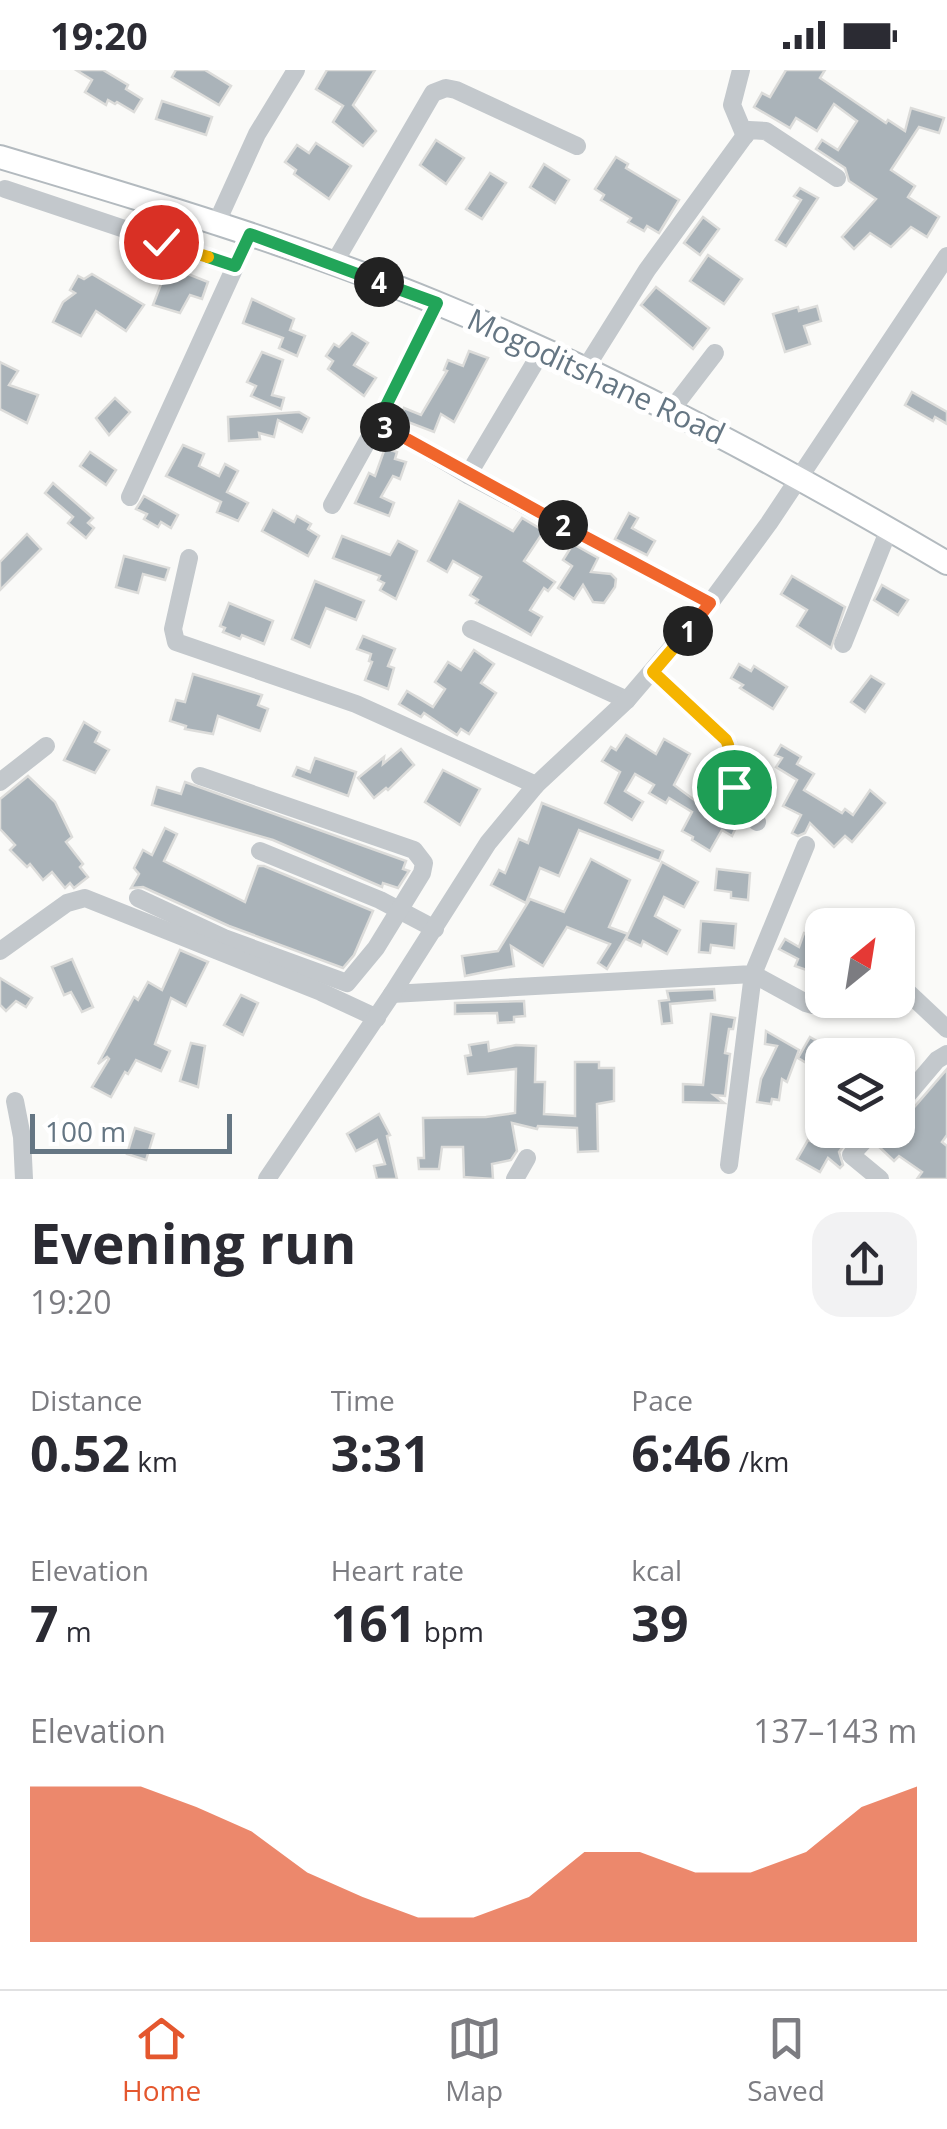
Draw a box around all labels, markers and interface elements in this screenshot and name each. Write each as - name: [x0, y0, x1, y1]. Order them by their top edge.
- text: 19:20: [50, 9, 148, 61]
- pin: [119, 200, 204, 285]
- icon: check: [134, 215, 189, 270]
- pin: 4: [354, 257, 404, 307]
- text: 4: [371, 263, 387, 301]
- street label: Mogoditshane Road: [461, 298, 732, 453]
- pin: 3: [360, 402, 410, 452]
- text: 3: [377, 408, 393, 446]
- pin: 2: [538, 500, 588, 550]
- text: 2: [555, 506, 571, 544]
- pin: 1: [663, 606, 713, 656]
- text: 1: [680, 612, 696, 650]
- pin: [692, 745, 777, 830]
- icon: arrive: [707, 760, 762, 815]
- north arrow: [805, 908, 915, 1018]
- map controls: [805, 908, 915, 1148]
- button: layers: [805, 1038, 915, 1148]
- scale bar: [30, 1109, 232, 1154]
- text: 100 m: [45, 1112, 126, 1150]
- text: Evening run: [30, 1205, 356, 1280]
- button: share: [812, 1212, 917, 1317]
- text: 19:20: [30, 1280, 112, 1323]
- text: Distance: [30, 1381, 143, 1419]
- text: Time: [331, 1381, 395, 1419]
- text: Pace: [631, 1381, 693, 1419]
- text: 0.52: [30, 1419, 130, 1487]
- text: 3:31: [331, 1419, 431, 1487]
- text: 6:46: [631, 1419, 731, 1487]
- text: km: [130, 1442, 178, 1480]
- text: /km: [731, 1442, 790, 1480]
- text: Elevation: [30, 1551, 149, 1589]
- text: Heart rate: [331, 1551, 464, 1589]
- text: kcal: [631, 1551, 682, 1589]
- text: 7: [30, 1589, 59, 1657]
- text: 161: [331, 1589, 416, 1657]
- text: 39: [631, 1589, 689, 1657]
- text: m: [59, 1612, 92, 1650]
- text: bpm: [416, 1612, 484, 1650]
- text: Elevation: [30, 1709, 166, 1752]
- text: 137–143 m: [753, 1709, 917, 1752]
- tab: Home: [122, 2011, 201, 2109]
- tab: Map: [445, 2011, 503, 2109]
- tab: Saved: [747, 2011, 825, 2109]

